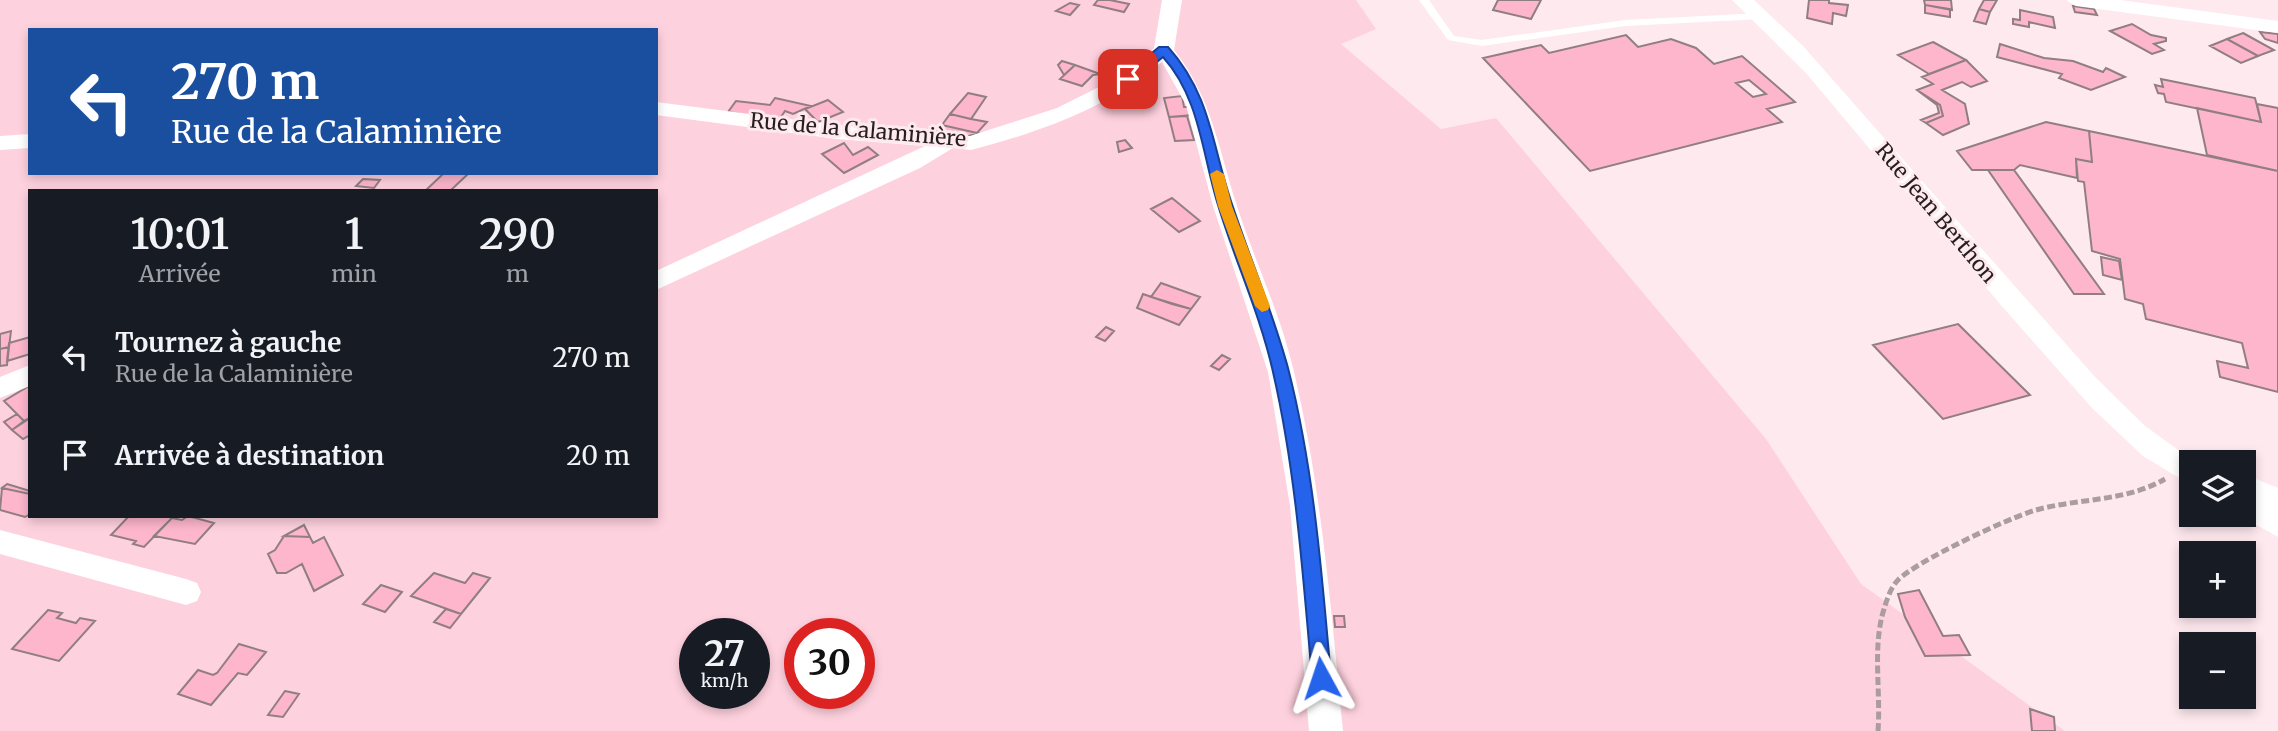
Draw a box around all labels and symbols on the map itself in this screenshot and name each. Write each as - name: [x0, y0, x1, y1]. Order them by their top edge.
- pin: [1098, 49, 1158, 109]
- street label: Rue de la Calaminière: [749, 107, 967, 152]
- street label: Rue Jean Berthon: [1870, 137, 2003, 288]
- speed limit sign: 30: [784, 618, 875, 709]
- position arrow: [1284, 641, 1358, 715]

